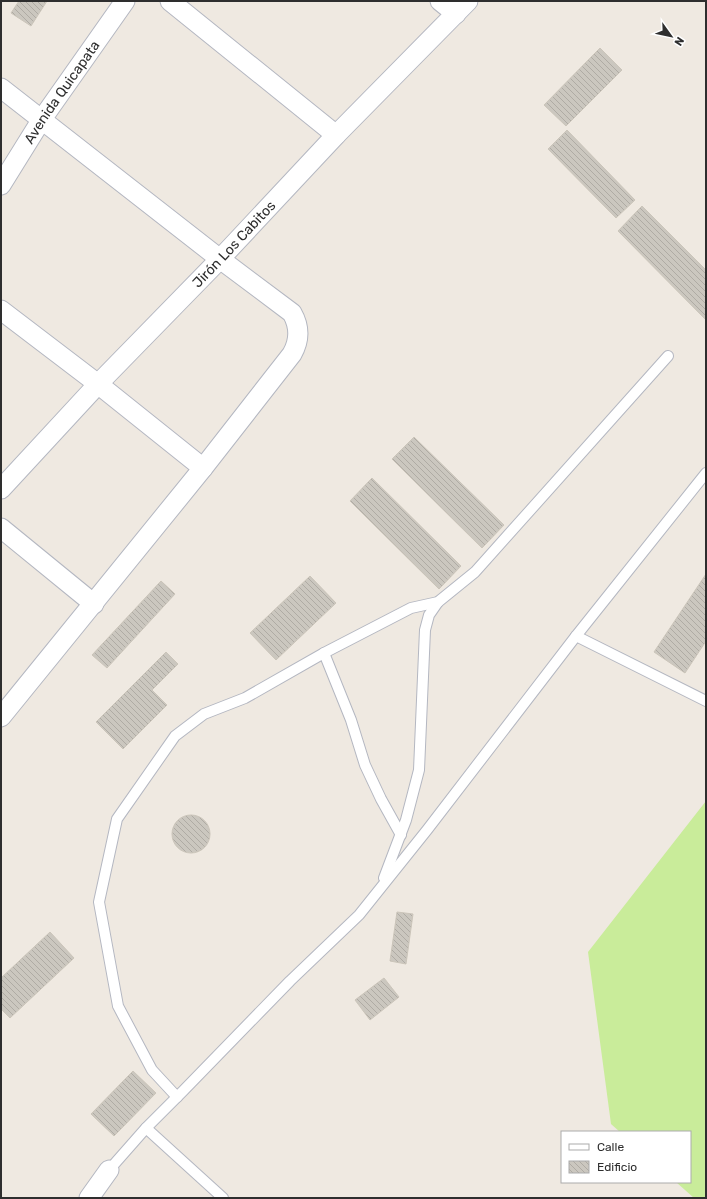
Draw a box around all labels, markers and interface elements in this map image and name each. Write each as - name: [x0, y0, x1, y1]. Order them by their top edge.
- north arrow: [651, 16, 691, 56]
- text: N: [671, 34, 687, 48]
- street label: Avenida Quicapata: [20, 37, 103, 147]
- street label: Jirón Los Cabitos: [189, 197, 279, 291]
- legend: [561, 1131, 691, 1183]
- text: Calle: [597, 1140, 624, 1154]
- text: Edificio: [597, 1160, 637, 1174]

